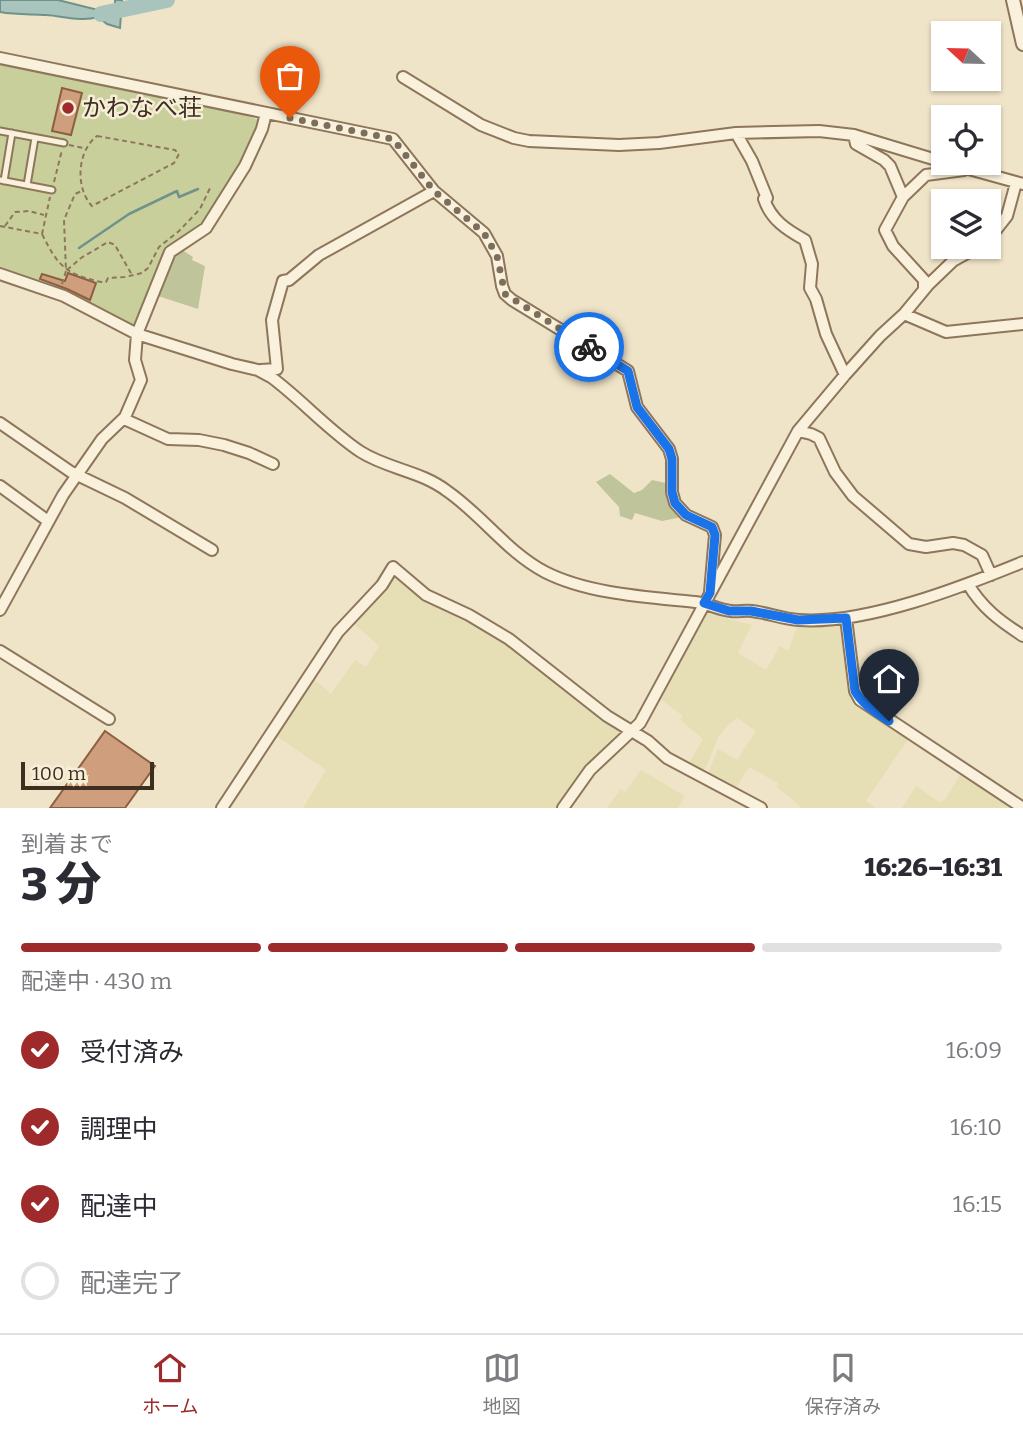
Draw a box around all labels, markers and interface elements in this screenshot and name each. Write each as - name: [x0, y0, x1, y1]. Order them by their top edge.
- north arrow: [931, 21, 1001, 91]
- map controls: [931, 21, 1001, 259]
- pin: [260, 46, 320, 118]
- icon: bag: [271, 57, 309, 95]
- place label: かわなべ荘: [82, 94, 202, 122]
- marker: かわなべ荘: [60, 100, 76, 116]
- button: locate: [931, 105, 1001, 175]
- button: layers: [931, 189, 1001, 259]
- courier: [554, 312, 624, 382]
- icon: bike: [570, 328, 608, 366]
- pin: [859, 649, 919, 721]
- icon: home: [870, 660, 908, 698]
- scale bar: [21, 759, 154, 791]
- text: 100 m: [32, 762, 86, 785]
- text: 到着まで: [21, 830, 113, 858]
- text: 16:26–16:31: [864, 852, 1002, 883]
- text: 3 分: [21, 857, 101, 912]
- text: 配達中 · 430 m: [21, 967, 172, 995]
- icon: check: [21, 1031, 59, 1069]
- text: 16:09: [946, 1036, 1002, 1064]
- text: 受付済み: [80, 1037, 184, 1068]
- icon: check: [21, 1108, 59, 1146]
- text: 16:10: [950, 1113, 1002, 1141]
- text: 調理中: [80, 1114, 158, 1145]
- icon: check: [21, 1185, 59, 1223]
- text: 16:15: [953, 1190, 1002, 1218]
- text: 配達中: [80, 1191, 158, 1222]
- text: 配達完了: [80, 1268, 184, 1299]
- tab: ホーム: [142, 1349, 199, 1418]
- tab: 地図: [483, 1349, 521, 1418]
- tab: 保存済み: [805, 1349, 881, 1418]

